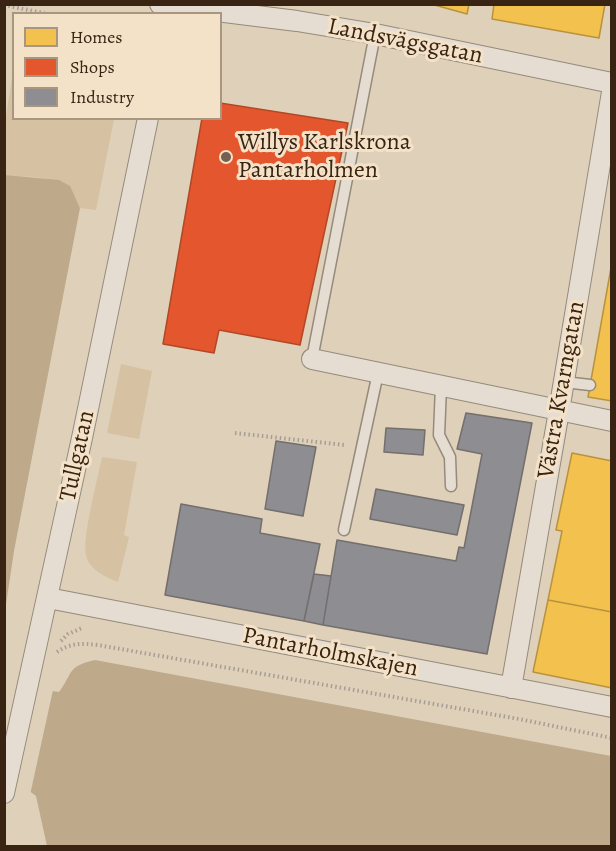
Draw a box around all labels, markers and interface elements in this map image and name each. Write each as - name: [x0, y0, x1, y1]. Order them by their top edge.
- legend: [12, 12, 222, 120]
- street label: Landsvägsgatan: [325, 13, 485, 71]
- text: Homes: [70, 25, 122, 49]
- text: Shops: [70, 55, 115, 79]
- text: Industry: [70, 85, 134, 109]
- place label: Willys Karlskrona Pantarholmen: [238, 129, 411, 185]
- marker: Willys Karlskrona Pantarholmen: [219, 150, 233, 164]
- street label: Västra Kvarngatan: [532, 299, 592, 481]
- street label: Tullgatan: [54, 408, 102, 504]
- street label: Pantarholmskajen: [240, 622, 420, 684]

